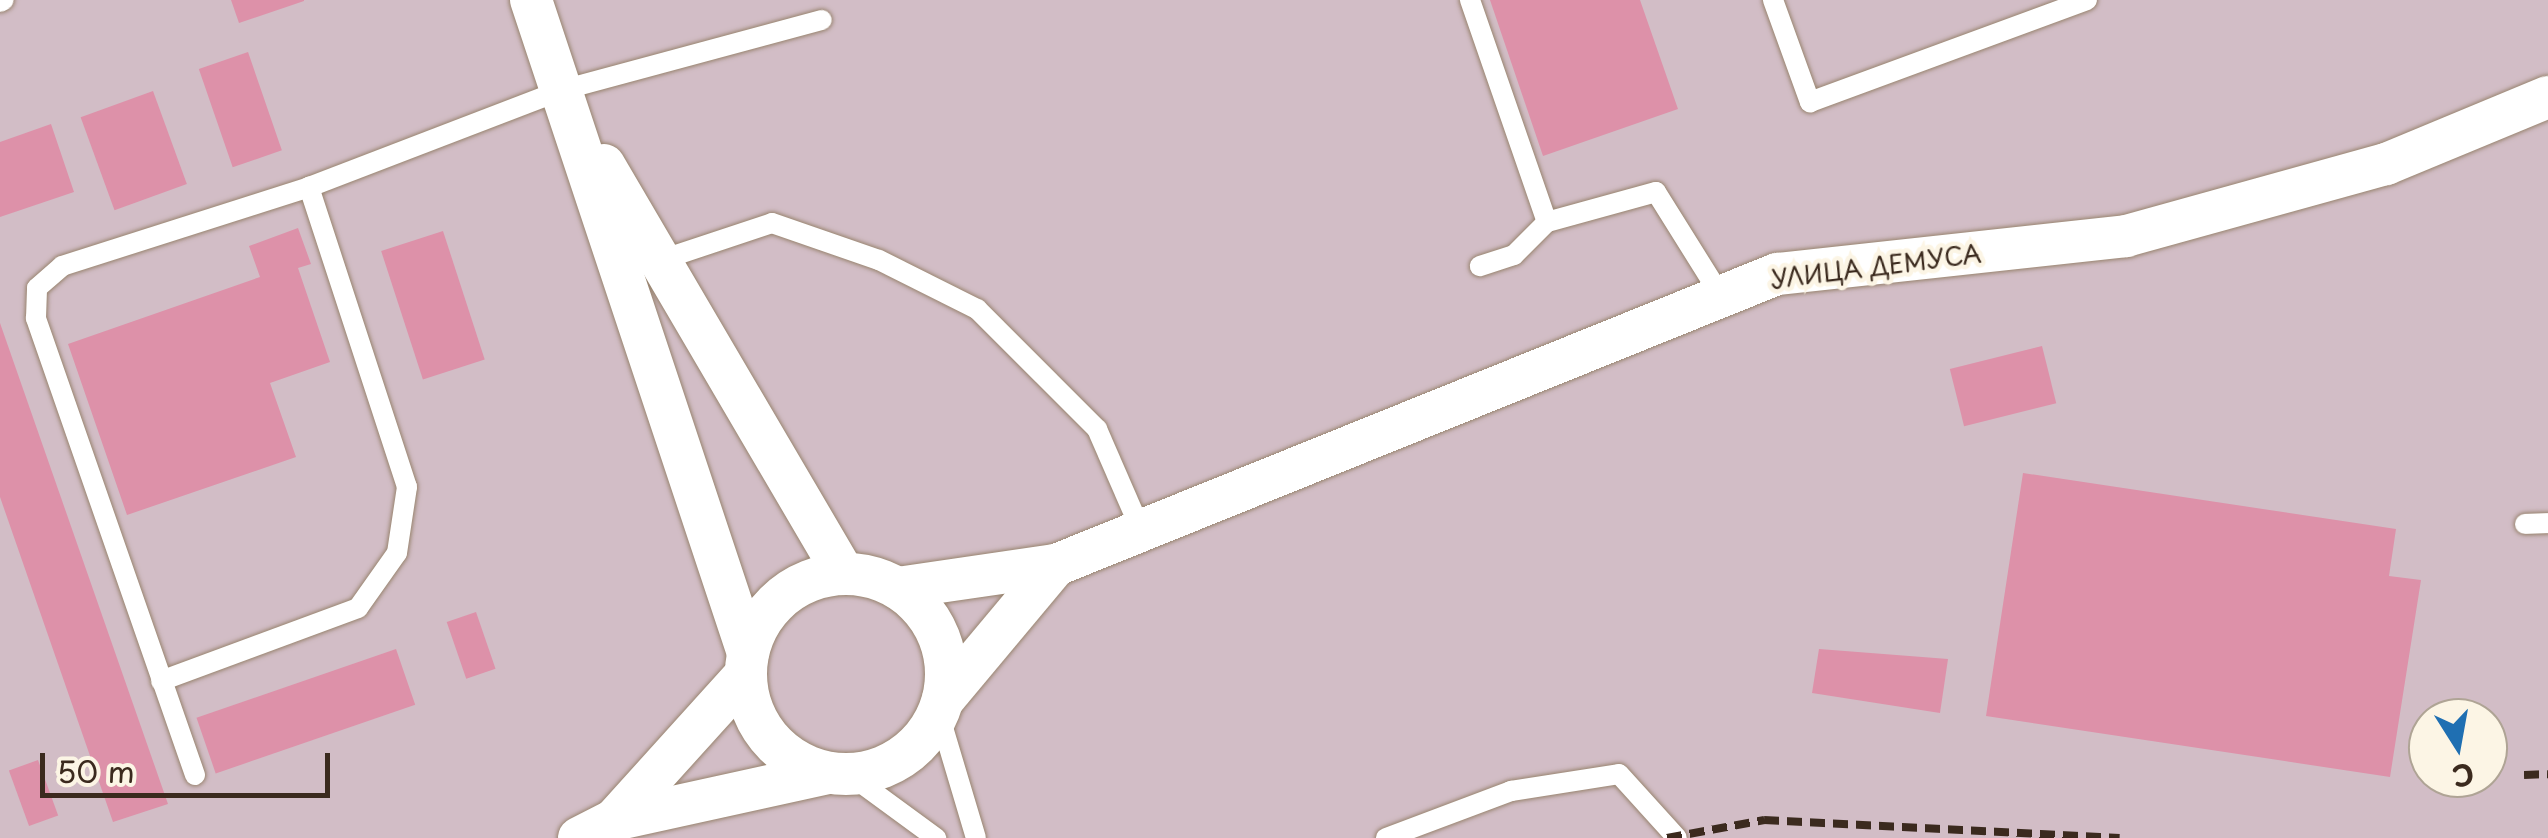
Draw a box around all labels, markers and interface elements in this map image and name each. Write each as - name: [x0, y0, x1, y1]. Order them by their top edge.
- street label: УЛИЦА ДЕМУСА: [1768, 238, 1984, 294]
- north arrow: [2408, 698, 2508, 798]
- scale bar: [45, 733, 335, 795]
- text: 50 m: [57, 748, 135, 793]
- text: С: [2449, 753, 2478, 799]

